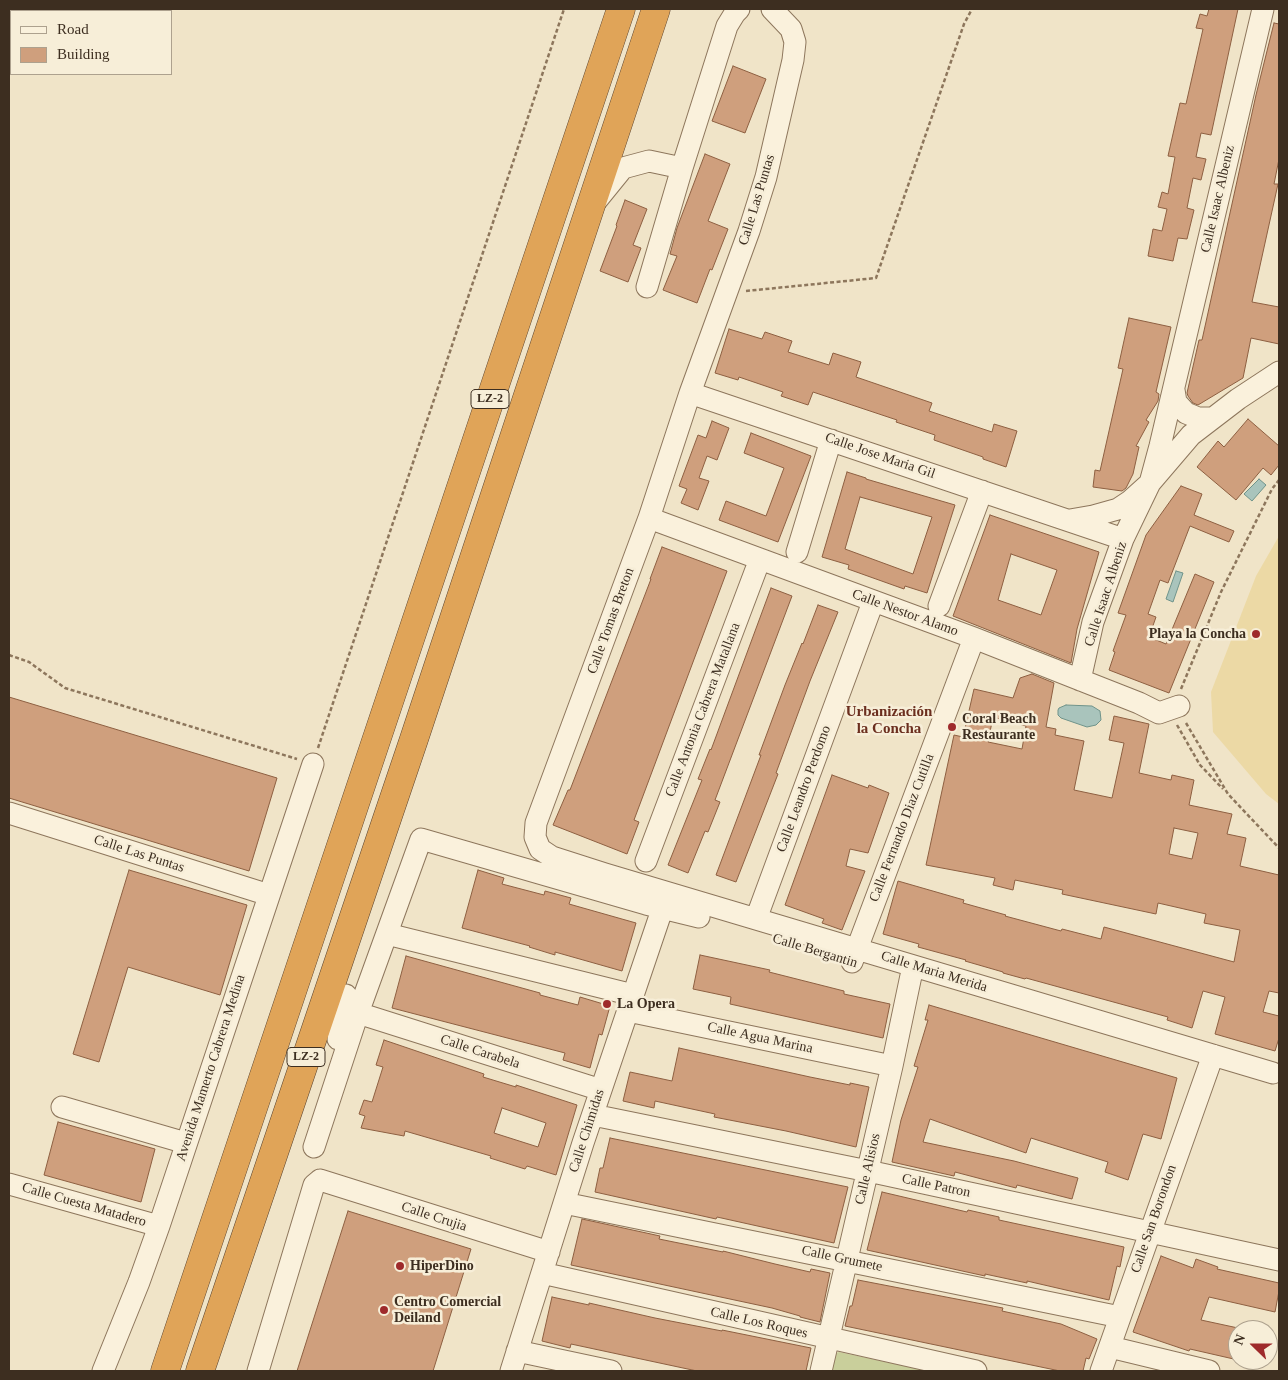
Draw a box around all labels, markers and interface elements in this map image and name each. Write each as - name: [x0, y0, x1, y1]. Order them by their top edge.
- legend: [10, 10, 172, 75]
- text: Road: [57, 21, 89, 37]
- text: Building: [57, 46, 110, 62]
- street label: Calle Isaac Albeniz: [1197, 144, 1239, 254]
- street label: Calle Las Puntas: [735, 153, 779, 247]
- road number: LZ-2: [471, 389, 509, 408]
- street label: Calle Jose Maria Gil: [823, 429, 937, 483]
- street label: Calle Isaac Albeniz: [1081, 539, 1131, 649]
- street label: Calle Tomas Breton: [584, 566, 638, 676]
- street label: Calle Nestor Alamo: [850, 586, 960, 640]
- street label: Calle Antonia Cabrera Matallana: [662, 620, 744, 800]
- place label: Playa la Concha: [1149, 626, 1246, 642]
- marker: Playa la Concha: [1250, 628, 1262, 640]
- district label: Urbanización la Concha: [846, 703, 932, 738]
- place label: Coral Beach Restaurante: [962, 711, 1036, 744]
- marker: Coral Beach Restaurante: [946, 721, 958, 733]
- street label: Calle Leandro Perdomo: [773, 723, 835, 855]
- street label: Calle Fernando Diaz Cutilla: [866, 751, 938, 905]
- street label: Calle Las Puntas: [92, 831, 186, 877]
- street label: Calle Bergantin: [770, 930, 860, 972]
- street label: Calle Maria Merida: [879, 948, 989, 996]
- street label: Avenida Mamerto Cabrera Medina: [173, 973, 249, 1163]
- place label: La Opera: [617, 996, 675, 1012]
- marker: La Opera: [601, 998, 613, 1010]
- street label: Calle Agua Marina: [706, 1019, 814, 1057]
- street label: Calle Carabela: [438, 1031, 522, 1073]
- road number: LZ-2: [287, 1048, 325, 1066]
- street label: Calle Chimidas: [566, 1087, 608, 1175]
- street label: Calle Alisios: [852, 1132, 884, 1206]
- street label: Calle San Borondon: [1128, 1163, 1180, 1275]
- street label: Calle Patron: [900, 1171, 972, 1201]
- street label: Calle Cuesta Matadero: [20, 1179, 148, 1231]
- street label: Calle Crujia: [399, 1198, 469, 1236]
- street label: Calle Grumete: [800, 1242, 884, 1276]
- place label: HiperDino: [410, 1258, 474, 1274]
- marker: HiperDino: [394, 1260, 406, 1272]
- place label: Centro Comercial Deiland: [394, 1294, 501, 1326]
- marker: Centro Comercial Deiland: [378, 1304, 390, 1316]
- street label: Calle Los Roques: [709, 1304, 809, 1342]
- north arrow: [1228, 1320, 1278, 1370]
- text: N: [1231, 1332, 1248, 1347]

